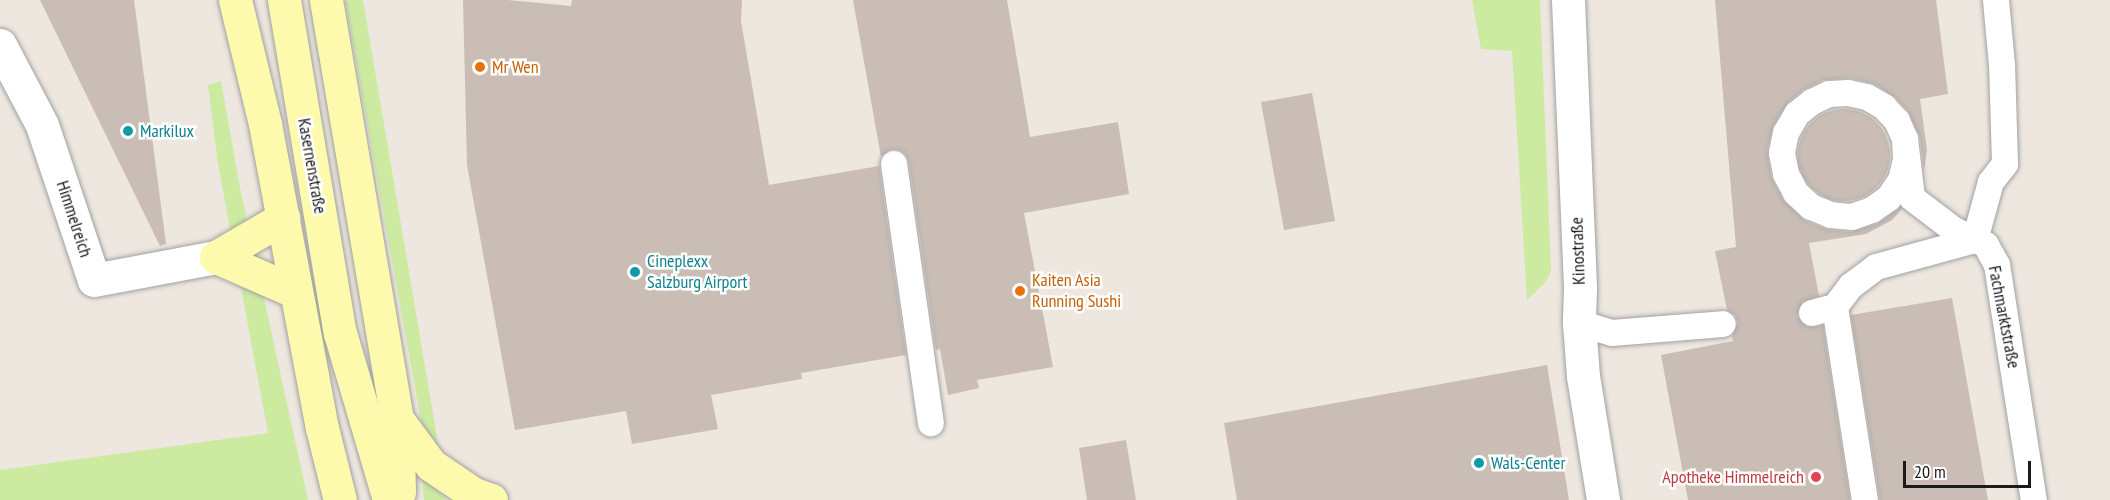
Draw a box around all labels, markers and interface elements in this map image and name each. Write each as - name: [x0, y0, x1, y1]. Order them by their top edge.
- place label: Mr Wen: [492, 56, 539, 78]
- marker: Mr Wen: [473, 60, 487, 74]
- street label: Kasernenstraße: [293, 116, 331, 216]
- place label: Markilux: [140, 120, 194, 142]
- marker: Markilux: [121, 124, 135, 138]
- street label: Himmelreich: [51, 178, 97, 260]
- street label: Kinostraße: [1566, 217, 1590, 285]
- place label: Cineplexx Salzburg Airport: [647, 251, 748, 294]
- street label: Fachmarktstraße: [1983, 264, 2025, 370]
- marker: Cineplexx Salzburg Airport: [628, 265, 642, 279]
- place label: Kaiten Asia Running Sushi: [1032, 270, 1121, 312]
- marker: Kaiten Asia Running Sushi: [1013, 284, 1027, 298]
- scale bar: [1906, 449, 2034, 487]
- place label: Wals-Center: [1491, 452, 1565, 474]
- marker: Wals-Center: [1472, 456, 1486, 470]
- text: 20 m: [1914, 460, 1946, 483]
- place label: Apotheke Himmelreich: [1662, 466, 1804, 488]
- marker: Apotheke Himmelreich: [1809, 470, 1823, 484]

